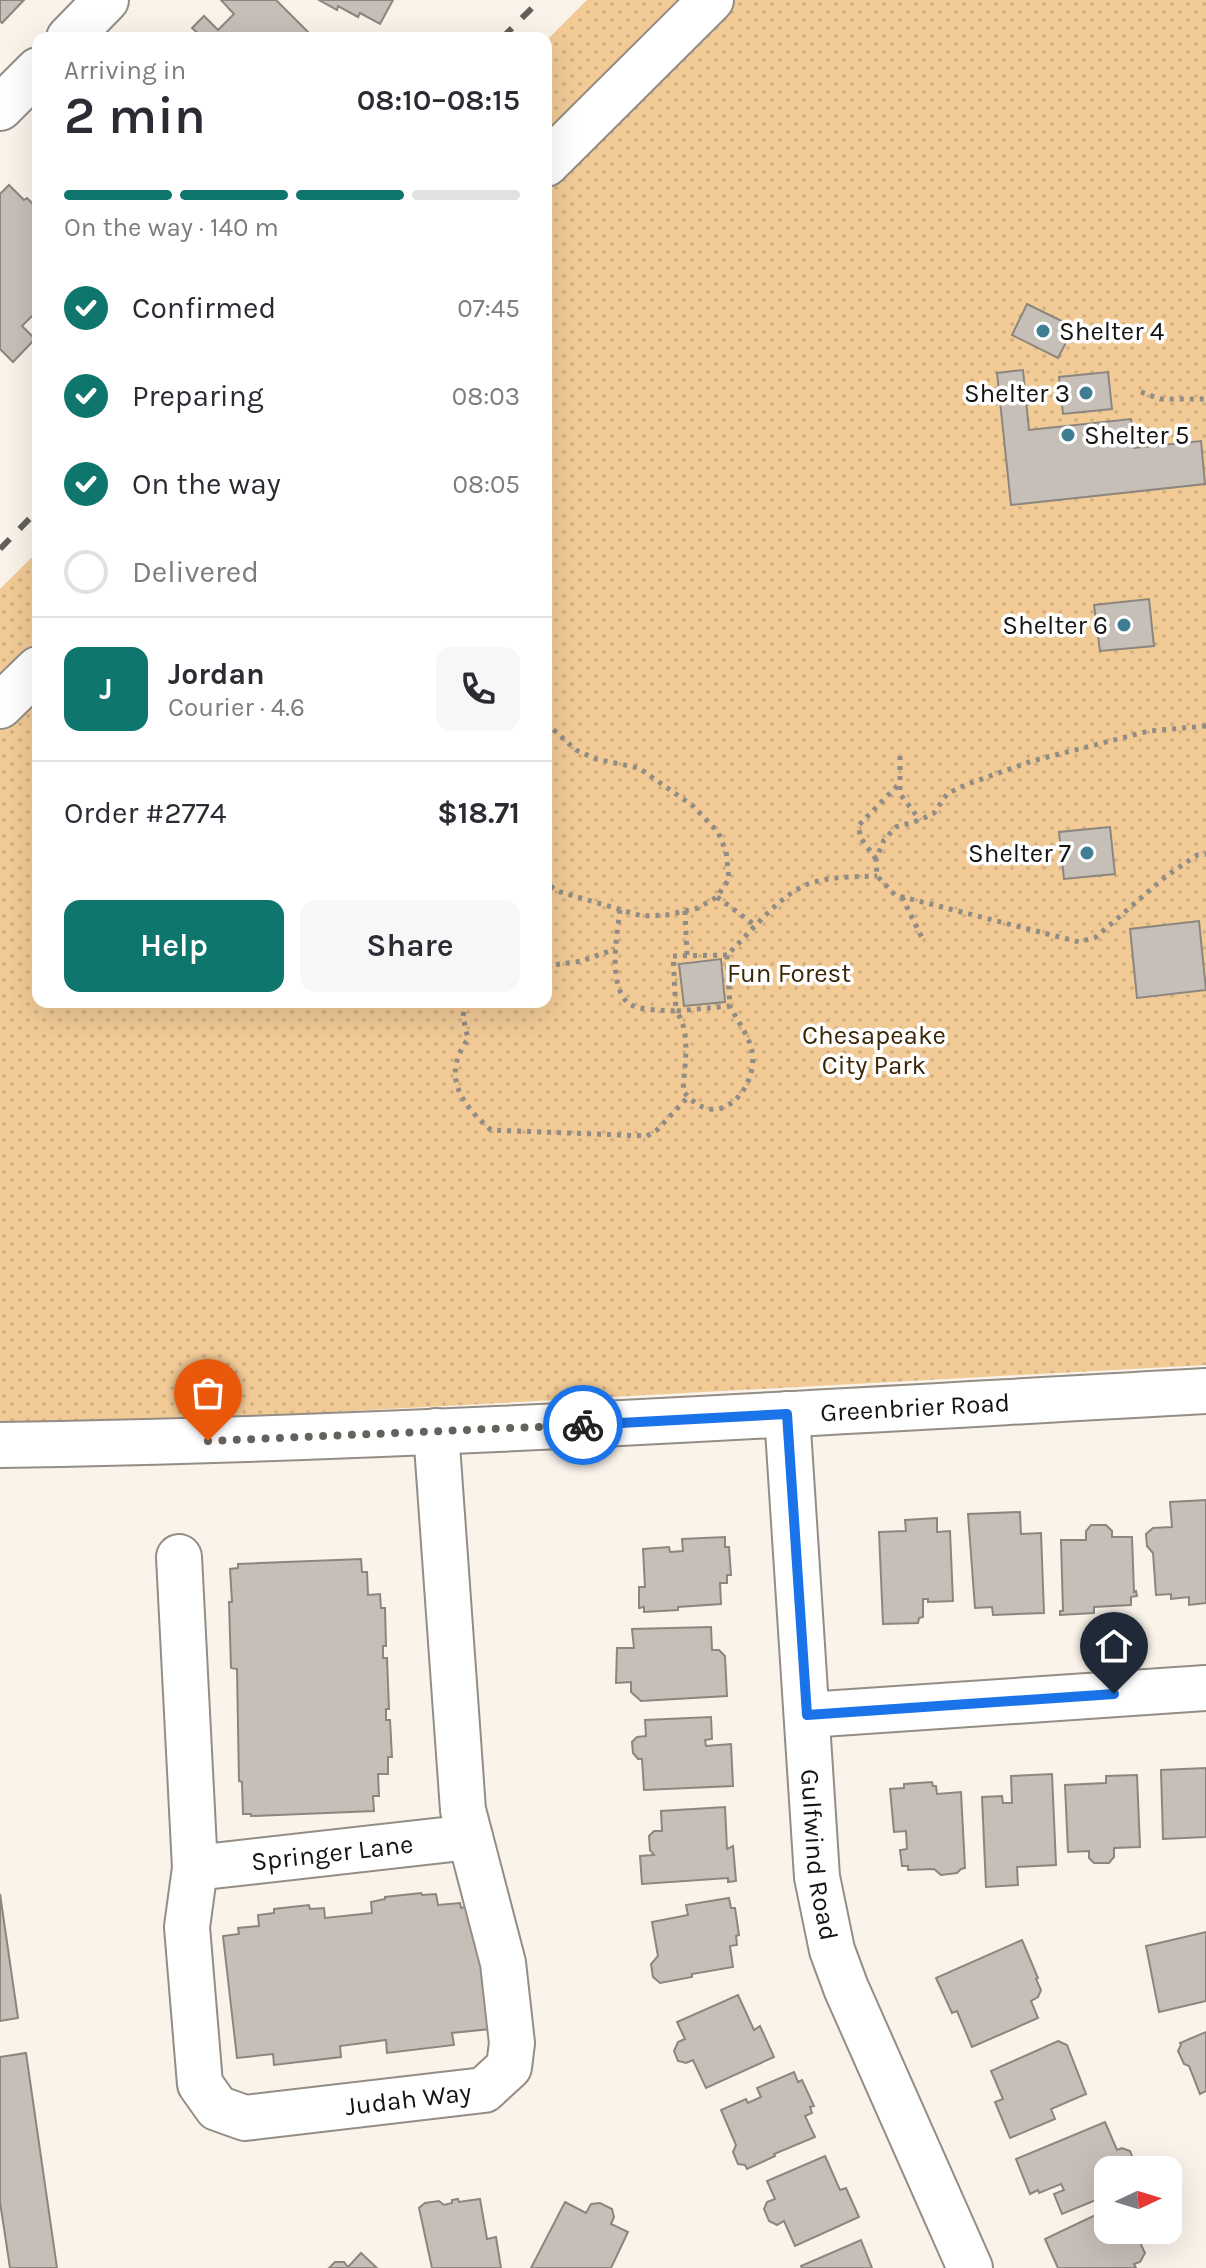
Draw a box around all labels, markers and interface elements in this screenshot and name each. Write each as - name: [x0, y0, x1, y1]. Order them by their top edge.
- text: Arriving in: [64, 55, 186, 86]
- text: 08:10–08:15: [357, 82, 520, 118]
- text: 2 min: [64, 85, 206, 146]
- text: On the way · 140 m: [64, 212, 279, 243]
- icon: check: [64, 286, 108, 330]
- text: Confirmed: [132, 290, 276, 326]
- text: 07:45: [457, 293, 520, 324]
- place label: Shelter 4: [1059, 316, 1164, 347]
- marker: Shelter 4: [1034, 322, 1052, 340]
- icon: check: [64, 374, 108, 418]
- text: Preparing: [132, 378, 264, 414]
- place label: Shelter 3: [964, 378, 1070, 409]
- text: 08:03: [452, 381, 520, 412]
- marker: Shelter 3: [1077, 384, 1095, 402]
- place label: Shelter 5: [1084, 420, 1189, 451]
- marker: Shelter 5: [1059, 426, 1077, 444]
- icon: check: [64, 462, 108, 506]
- text: On the way: [132, 466, 281, 502]
- text: 08:05: [452, 469, 520, 500]
- text: Delivered: [132, 554, 259, 590]
- place label: Shelter 6: [1002, 610, 1108, 641]
- marker: Shelter 6: [1115, 616, 1133, 634]
- button: phone: [436, 647, 520, 731]
- text: Jordan: [168, 656, 265, 692]
- text: J: [99, 671, 113, 707]
- text: Courier · 4.6: [168, 692, 305, 723]
- text: Order #2774: [64, 795, 226, 831]
- text: $18.71: [437, 795, 520, 831]
- place label: Shelter 7: [968, 838, 1071, 869]
- marker: Shelter 7: [1078, 844, 1096, 862]
- button: Help: [64, 900, 284, 992]
- button: Share: [300, 900, 520, 992]
- park label: Fun Forest: [727, 958, 851, 989]
- park label: Chesapeake City Park: [802, 1020, 946, 1081]
- pin: [174, 1359, 242, 1441]
- icon: bag: [186, 1371, 230, 1415]
- courier: [543, 1385, 623, 1465]
- street label: Greenbrier Road: [819, 1387, 1011, 1429]
- icon: bike: [561, 1403, 605, 1447]
- pin: [1080, 1612, 1148, 1694]
- icon: home: [1092, 1624, 1136, 1668]
- street label: Gulfwind Road: [794, 1768, 845, 1943]
- street label: Springer Lane: [249, 1829, 415, 1878]
- street label: Judah Way: [344, 2077, 473, 2122]
- north arrow: [1094, 2156, 1182, 2244]
- map controls: [1094, 2156, 1182, 2244]

